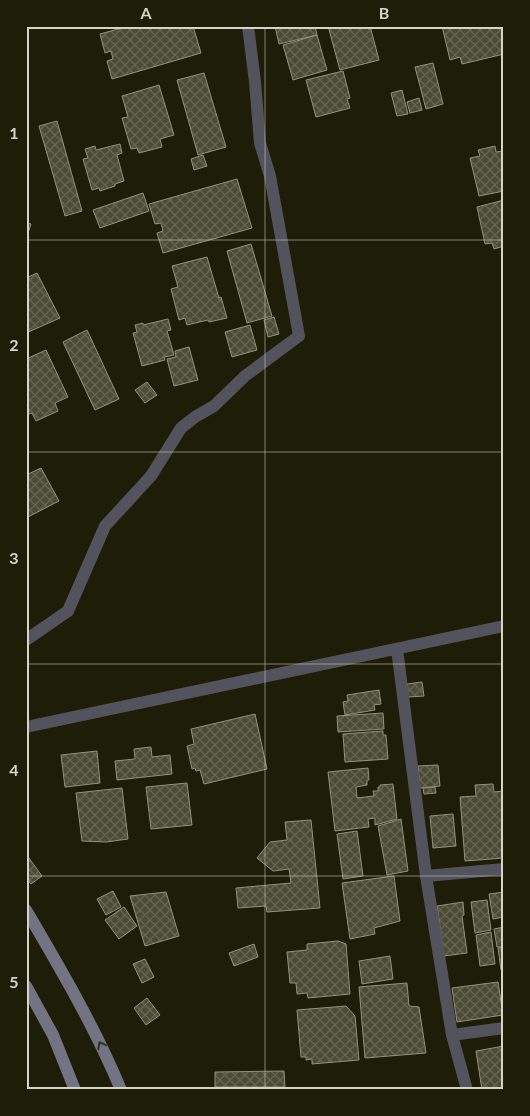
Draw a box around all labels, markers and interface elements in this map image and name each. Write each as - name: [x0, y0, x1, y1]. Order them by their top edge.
- text: A: [139, 3, 152, 22]
- text: B: [379, 3, 389, 22]
- text: 1: [9, 123, 19, 142]
- text: 2: [9, 335, 19, 354]
- text: 3: [9, 548, 19, 567]
- text: 4: [9, 760, 19, 779]
- text: 5: [9, 972, 19, 991]
- one-way arrow: [97, 1042, 107, 1051]

